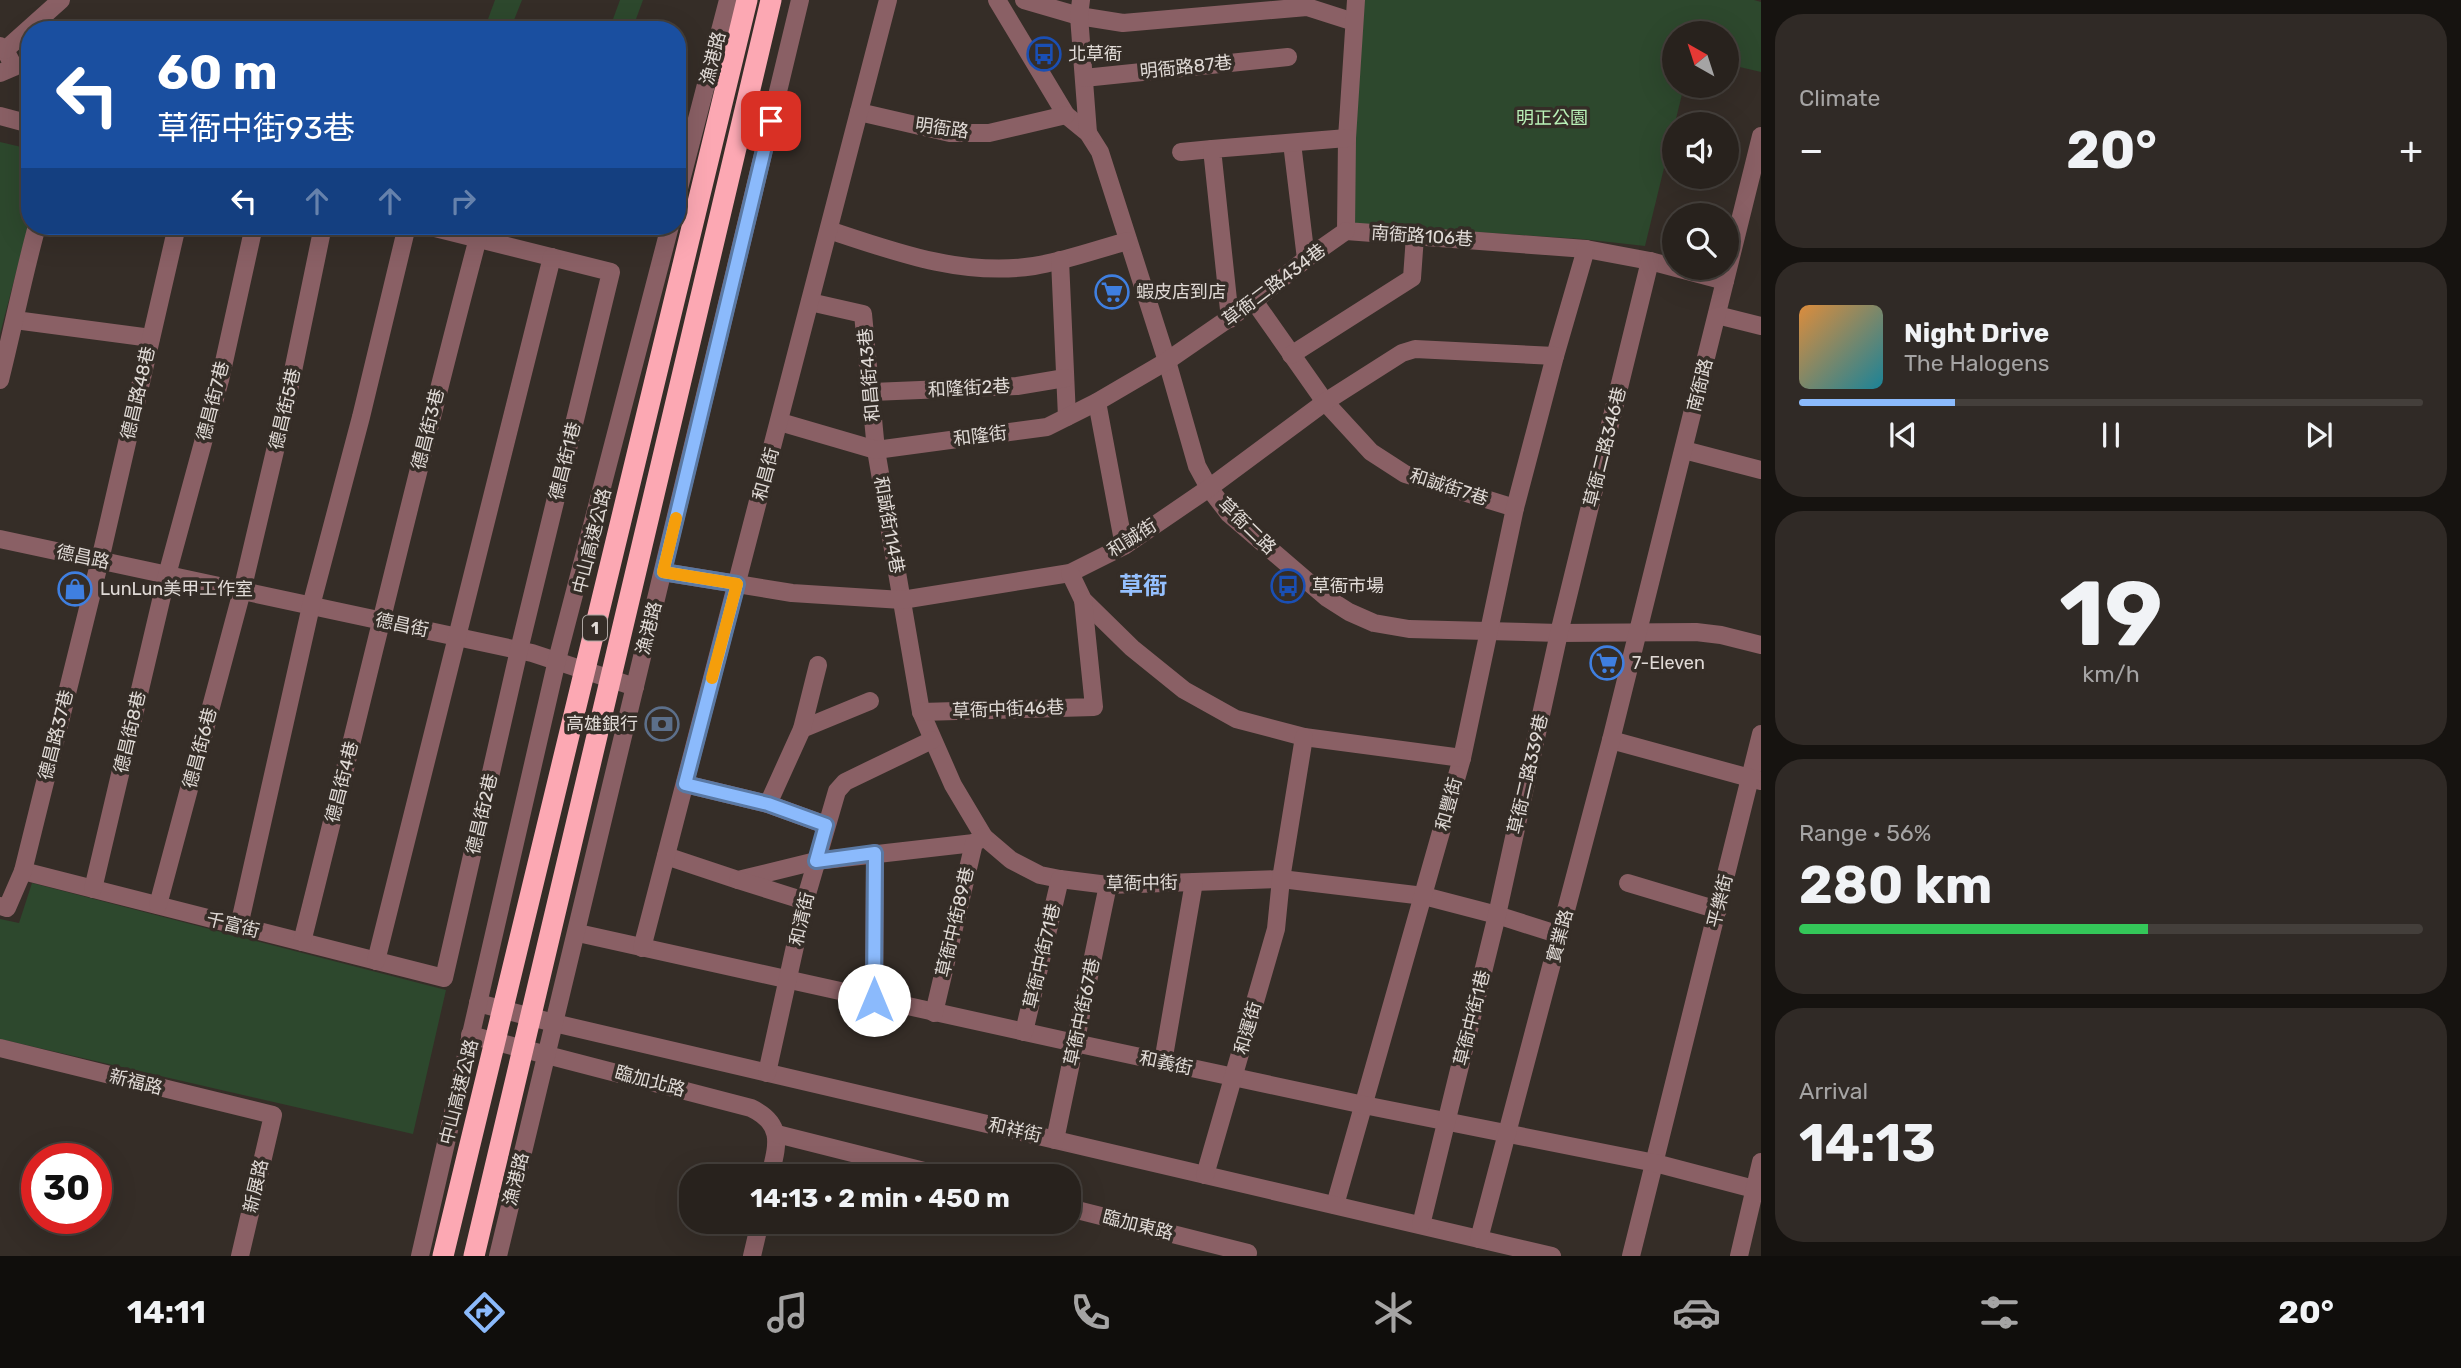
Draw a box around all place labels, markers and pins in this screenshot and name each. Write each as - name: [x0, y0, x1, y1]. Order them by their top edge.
- bus stop icon: 北草衙: [1025, 35, 1063, 73]
- place label: 北草衙: [1068, 43, 1122, 65]
- pin: [741, 91, 801, 151]
- supermarket icon: 蝦皮店到店: [1093, 273, 1131, 311]
- place label: 蝦皮店到店: [1136, 281, 1226, 303]
- bus stop icon: 草衙市場: [1269, 567, 1307, 605]
- shop icon: LunLun美甲工作室: [56, 570, 94, 608]
- place label: 草衙市場: [1312, 575, 1384, 597]
- place label: LunLun美甲工作室: [100, 578, 253, 600]
- supermarket icon: 7-Eleven: [1588, 644, 1626, 682]
- place label: 7-Eleven: [1632, 652, 1705, 674]
- bank icon: 高雄銀行: [643, 705, 681, 743]
- place label: 高雄銀行: [566, 713, 638, 735]

